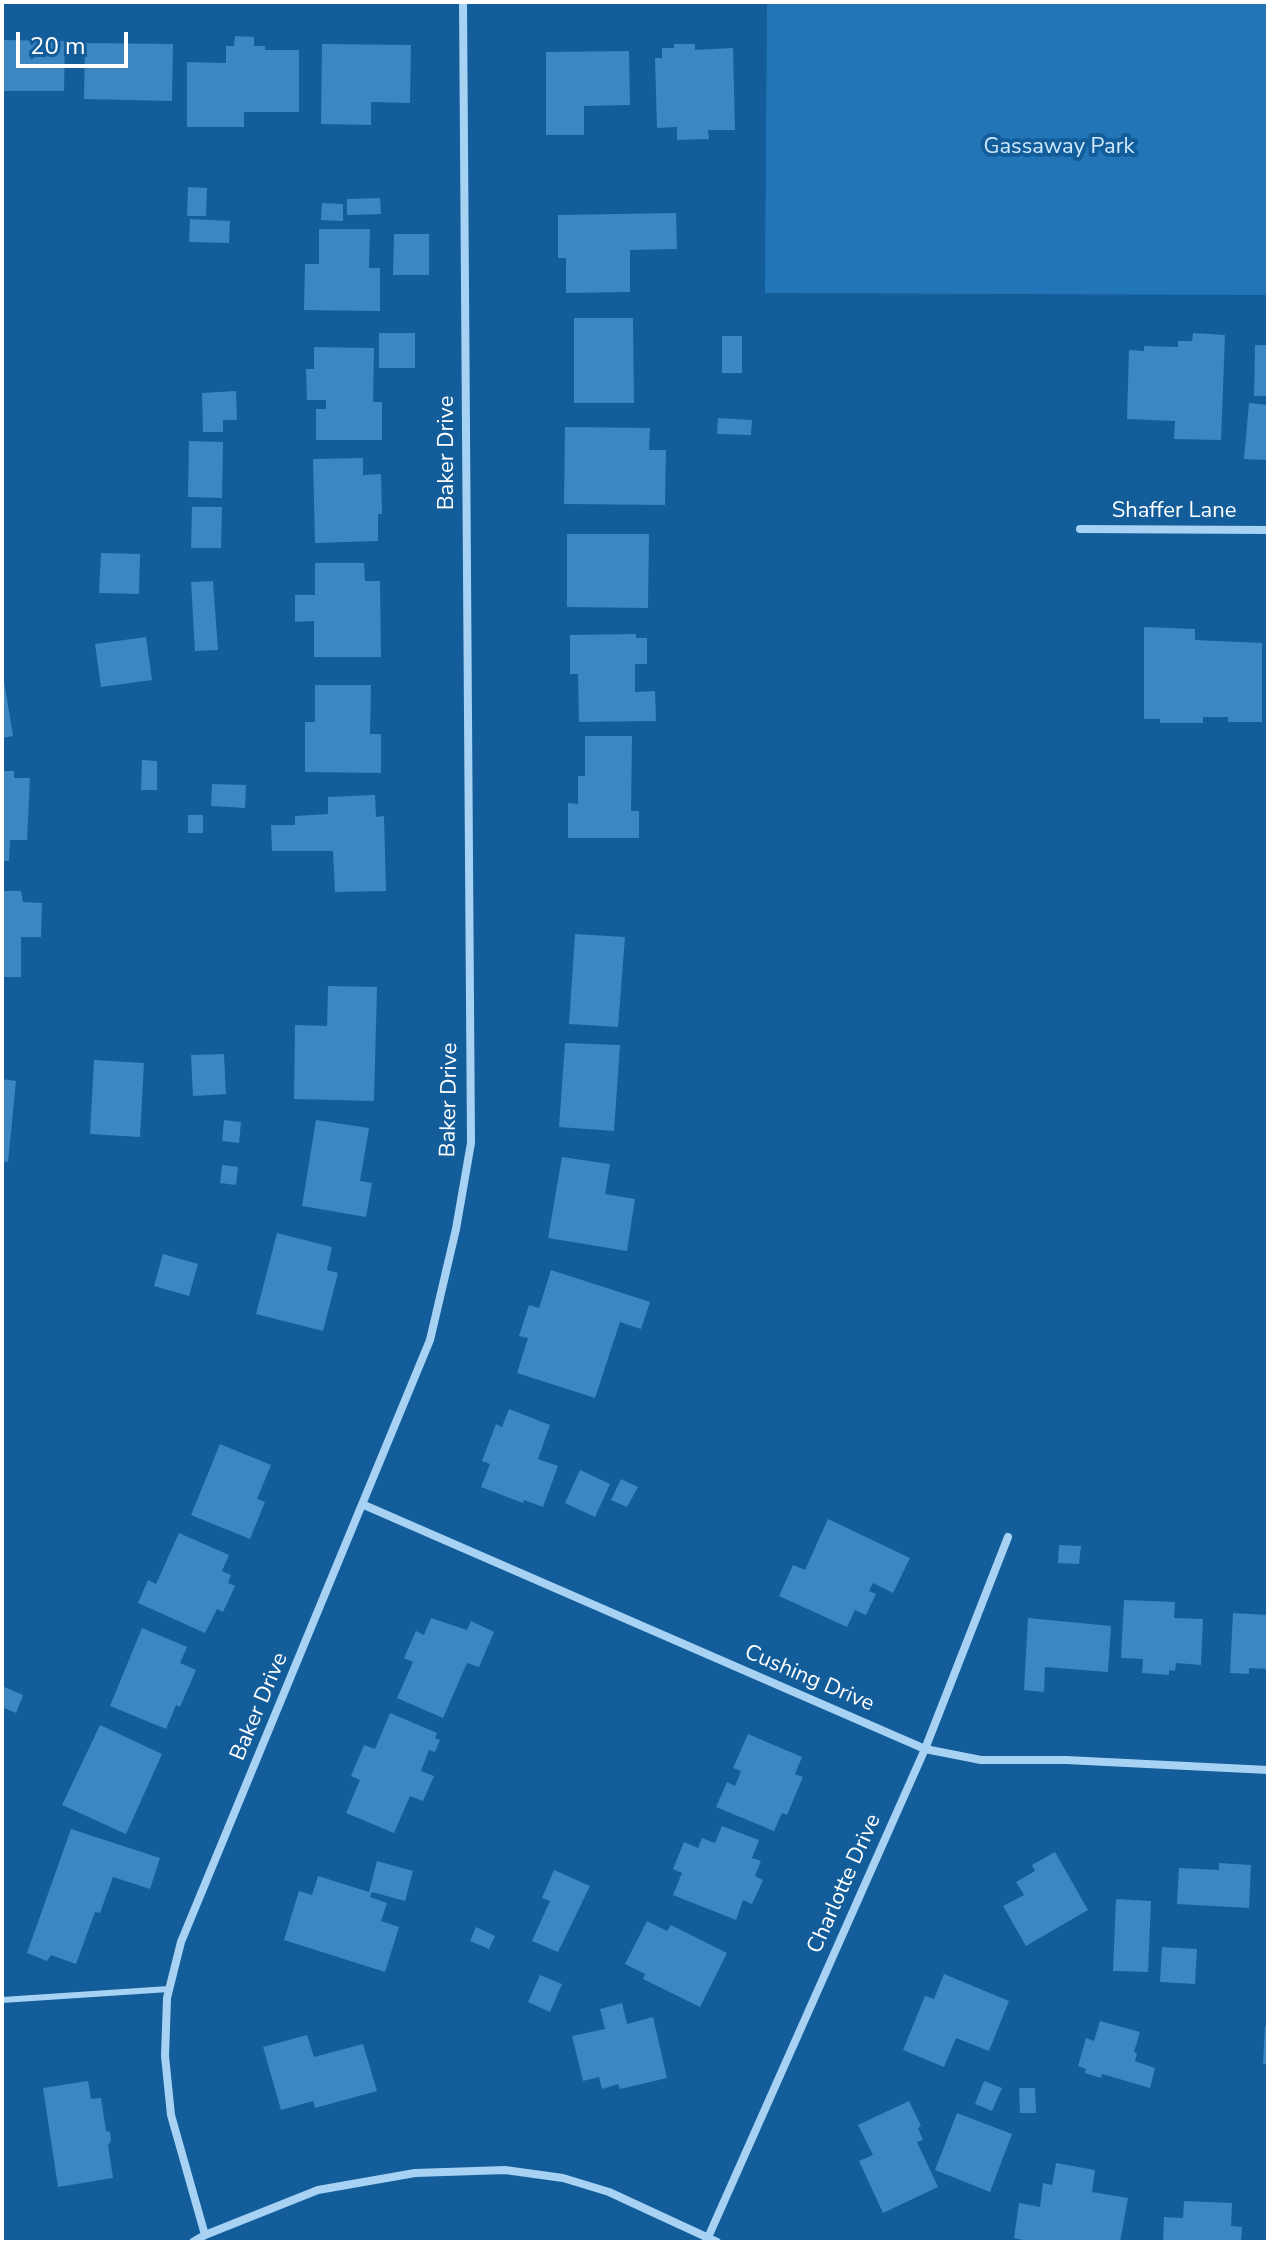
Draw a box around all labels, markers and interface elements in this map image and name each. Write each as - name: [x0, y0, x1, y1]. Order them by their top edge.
- scale bar: [20, 16, 132, 66]
- text: 20 m: [30, 30, 86, 62]
- park label: Gassaway Park: [983, 135, 1135, 161]
- street label: Baker Drive: [435, 396, 461, 510]
- street label: Shaffer Lane: [1112, 499, 1236, 525]
- street label: Baker Drive: [436, 1042, 464, 1158]
- street label: Cushing Drive: [740, 1640, 878, 1718]
- street label: Baker Drive: [225, 1649, 295, 1765]
- street label: Charlotte Drive: [802, 1810, 888, 1958]

